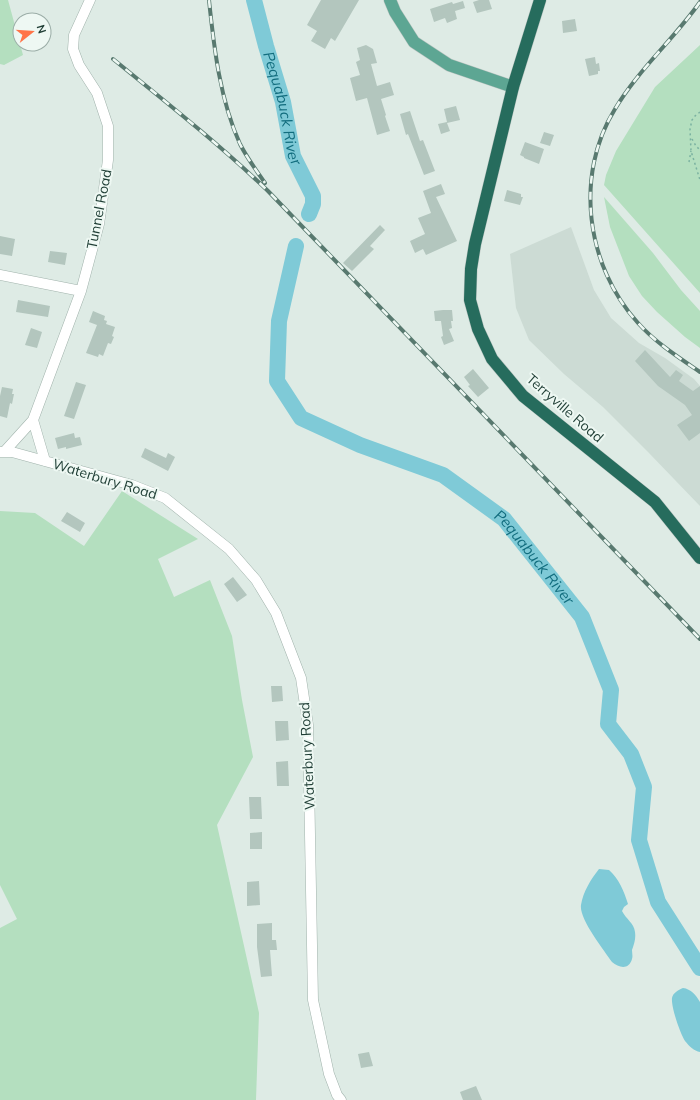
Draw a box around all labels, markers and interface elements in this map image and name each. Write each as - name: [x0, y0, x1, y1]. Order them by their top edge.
- north arrow: [12, 12, 52, 52]
- text: N: [34, 23, 49, 35]
- water label: Pequabuck River: [259, 49, 306, 169]
- street label: Tunnel Road: [82, 168, 116, 250]
- street label: Terryville Road: [523, 370, 607, 446]
- street label: Waterbury Road: [51, 455, 159, 503]
- water label: Pequabuck River: [491, 505, 579, 609]
- street label: Waterbury Road: [295, 702, 319, 810]

